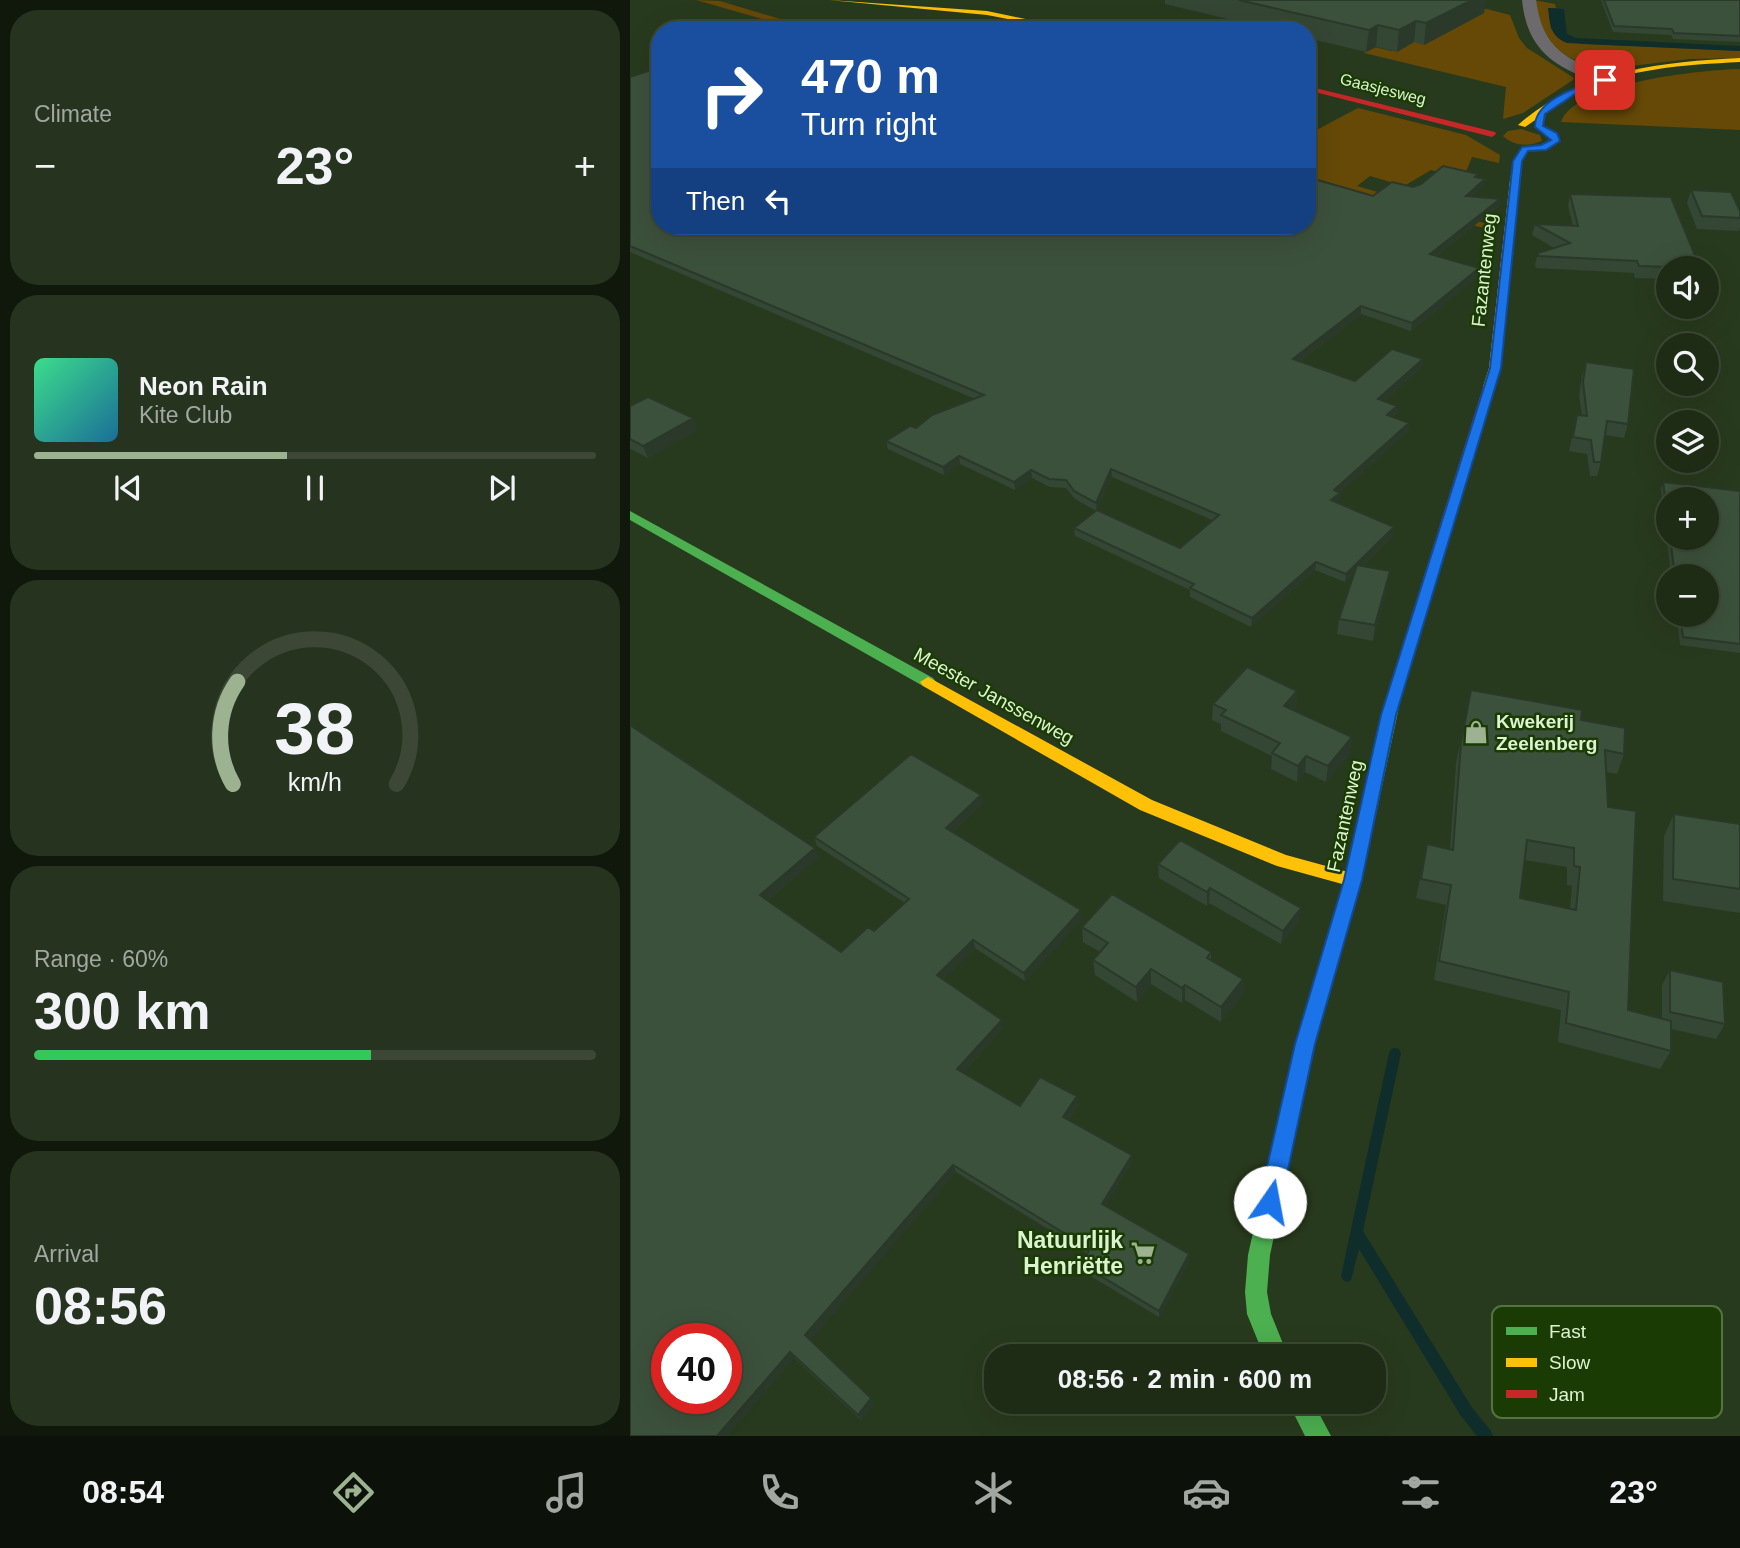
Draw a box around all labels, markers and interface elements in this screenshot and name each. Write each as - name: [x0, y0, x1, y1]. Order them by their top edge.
- icon: right: [686, 49, 777, 140]
- text: 470 m: [801, 49, 940, 103]
- pin: [1575, 50, 1635, 110]
- icon: arrive: [1586, 61, 1624, 99]
- street label: Gaasjesweg: [1338, 70, 1428, 108]
- text: Climate: [34, 101, 112, 127]
- text: Turn right: [801, 106, 937, 142]
- text: 23°: [276, 137, 354, 195]
- text: −: [34, 145, 56, 187]
- text: +: [574, 145, 596, 187]
- icon: left: [759, 182, 797, 220]
- text: Then: [686, 186, 745, 216]
- street label: Fazantenweg: [1468, 212, 1500, 328]
- map controls: [1656, 256, 1719, 627]
- button: sound: [1656, 256, 1719, 319]
- button: search: [1656, 333, 1719, 396]
- text: Neon Rain: [139, 371, 268, 401]
- text: Kite Club: [139, 402, 232, 428]
- button: layers: [1656, 410, 1719, 473]
- icon: previous: [109, 469, 147, 507]
- icon: pause: [296, 469, 334, 507]
- icon: next: [483, 469, 521, 507]
- button: +: [1656, 487, 1719, 550]
- button: −: [1656, 564, 1719, 627]
- street label: Meester Janssenweg: [910, 643, 1078, 749]
- text: 38: [275, 688, 355, 769]
- place label: Kwekerij Zeelenberg: [1496, 711, 1597, 754]
- shop icon: Kwekerij Zeelenberg: [1462, 718, 1490, 746]
- street label: Fazantenweg: [1323, 758, 1367, 874]
- text: km/h: [288, 768, 342, 796]
- text: Range · 60%: [34, 946, 168, 972]
- text: 300 km: [34, 982, 210, 1040]
- position arrow: [1233, 1165, 1307, 1239]
- place label: Natuurlijk Henriëtte: [1017, 1227, 1123, 1279]
- supermarket icon: Natuurlijk Henriëtte: [1129, 1239, 1157, 1267]
- text: Arrival: [34, 1241, 99, 1267]
- text: 08:56: [34, 1277, 167, 1335]
- legend: [1492, 1306, 1722, 1418]
- text: Fast: [1549, 1321, 1587, 1342]
- speed limit sign: 40: [651, 1323, 742, 1414]
- text: Slow: [1549, 1352, 1590, 1373]
- text: 08:56 · 2 min · 600 m: [1058, 1364, 1312, 1394]
- text: Jam: [1549, 1384, 1585, 1405]
- icon: directions: [329, 1468, 378, 1517]
- icon: music: [542, 1468, 591, 1517]
- icon: phone: [755, 1468, 804, 1517]
- icon: climate: [969, 1468, 1018, 1517]
- icon: car: [1182, 1468, 1231, 1517]
- icon: filters: [1396, 1468, 1445, 1517]
- text: 08:54: [82, 1474, 164, 1510]
- text: 23°: [1609, 1474, 1658, 1510]

